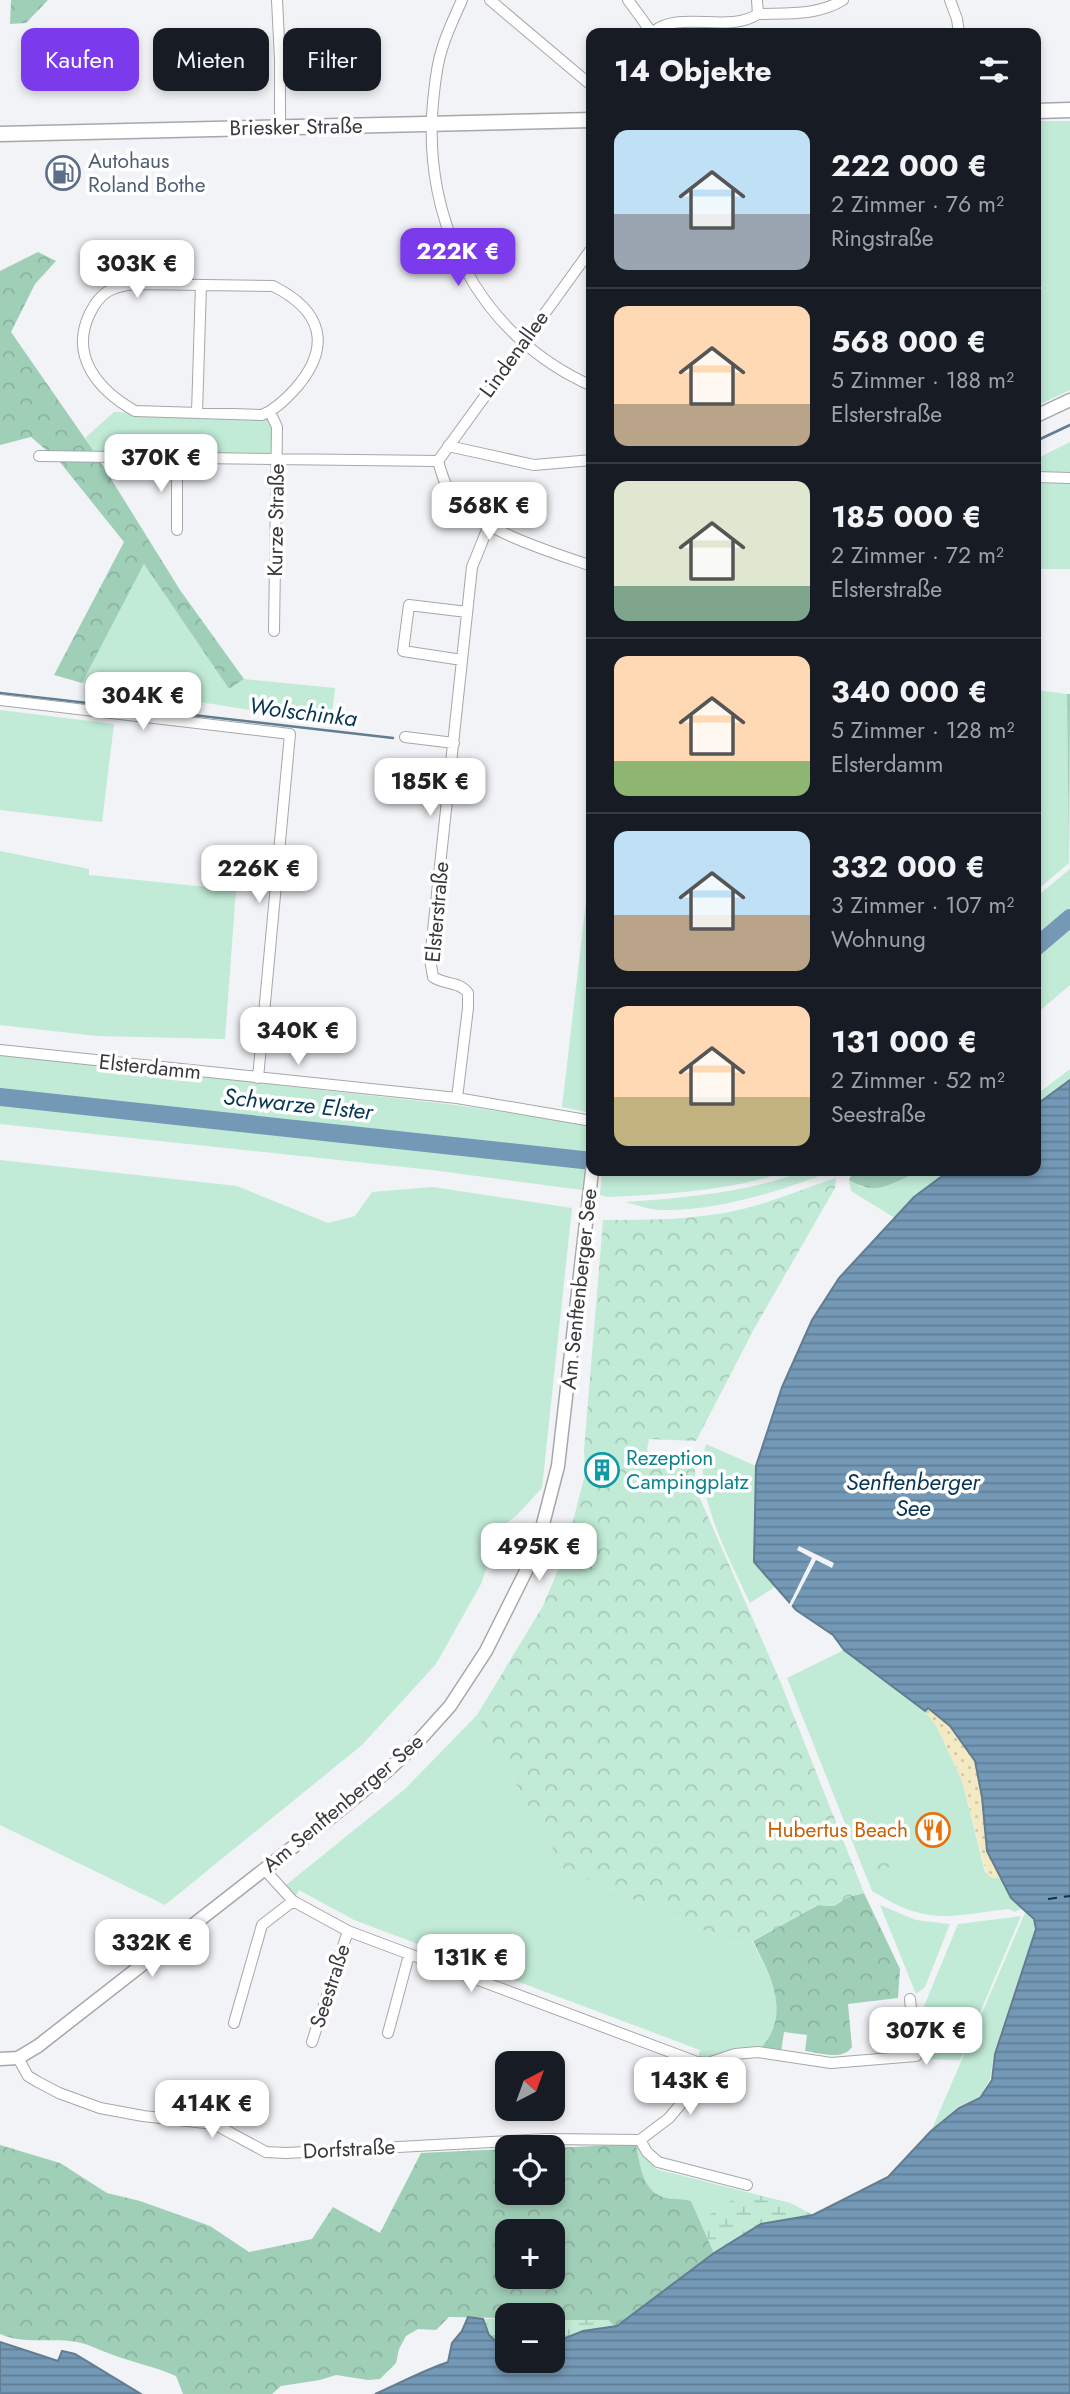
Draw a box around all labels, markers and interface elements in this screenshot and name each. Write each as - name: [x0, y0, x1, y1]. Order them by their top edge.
- chip: Kaufen: [21, 28, 139, 91]
- chip: Mieten: [153, 28, 269, 91]
- chip: Filter: [283, 28, 381, 91]
- text: 14 Objekte: [614, 49, 772, 92]
- icon: filters: [975, 51, 1013, 89]
- street label: Briesker Straße: [229, 111, 363, 143]
- text: 222 000 €: [831, 144, 987, 187]
- place label: Autohaus Roland Bothe: [88, 146, 206, 200]
- fuel station icon: Autohaus Roland Bothe: [44, 154, 82, 192]
- icon: home: [670, 158, 754, 242]
- text: 2 Zimmer · 76 m²: [831, 187, 1004, 221]
- text: Ringstraße: [831, 221, 934, 255]
- pin: 222K €: [401, 229, 515, 288]
- text: 222K €: [416, 234, 500, 268]
- pin: 303K €: [80, 240, 194, 300]
- text: 303K €: [96, 246, 178, 280]
- street label: Lindenallee: [472, 304, 556, 404]
- text: 568 000 €: [831, 320, 986, 363]
- icon: home: [670, 334, 754, 418]
- text: 5 Zimmer · 188 m²: [831, 363, 1014, 397]
- text: Elsterstraße: [831, 397, 942, 431]
- pin: 370K €: [104, 434, 218, 494]
- text: 370K €: [120, 440, 202, 474]
- street label: Kurze Straße: [260, 463, 292, 577]
- pin: 568K €: [432, 482, 546, 542]
- text: 568K €: [448, 488, 530, 522]
- text: 185 000 €: [831, 495, 982, 538]
- icon: home: [670, 509, 754, 593]
- text: 2 Zimmer · 72 m²: [831, 538, 1004, 572]
- text: Elsterstraße: [831, 572, 942, 606]
- text: 340 000 €: [831, 670, 988, 713]
- pin: 304K €: [86, 672, 200, 732]
- text: 304K €: [101, 678, 185, 712]
- icon: home: [670, 684, 754, 768]
- water label: Wolschinka: [247, 688, 359, 736]
- text: 5 Zimmer · 128 m²: [831, 713, 1015, 747]
- text: Elsterdamm: [831, 747, 944, 781]
- pin: 185K €: [373, 758, 487, 818]
- text: 185K €: [390, 764, 470, 798]
- text: 332 000 €: [831, 845, 985, 888]
- pin: 226K €: [202, 846, 316, 905]
- text: 226K €: [217, 851, 301, 885]
- icon: home: [670, 859, 754, 943]
- street label: Elsterstraße: [418, 860, 456, 964]
- text: 3 Zimmer · 107 m²: [831, 888, 1014, 922]
- text: Wohnung: [831, 922, 926, 956]
- pin: 340K €: [241, 1007, 355, 1067]
- text: 340K €: [256, 1013, 340, 1047]
- text: 131 000 €: [831, 1020, 977, 1063]
- icon: home: [670, 1034, 754, 1118]
- street label: Elsterdamm: [97, 1047, 203, 1087]
- text: 2 Zimmer · 52 m²: [831, 1063, 1005, 1097]
- water label: Schwarze Elster: [222, 1079, 376, 1129]
- text: Seestraße: [831, 1097, 926, 1131]
- street label: Am Senftenberger See: [554, 1187, 604, 1391]
- place label: Rezeption Campingplatz: [626, 1443, 749, 1497]
- building icon: Rezeption Campingplatz: [583, 1451, 621, 1489]
- water label: Senftenberger See: [846, 1465, 981, 1525]
- pin: 495K €: [482, 1524, 596, 1583]
- text: 495K €: [497, 1529, 581, 1563]
- street label: Am Senftenberger See: [256, 1727, 430, 1879]
- restaurant icon: Hubertus Beach: [914, 1811, 952, 1849]
- place label: Hubertus Beach: [767, 1815, 908, 1845]
- pin: 332K €: [95, 1920, 209, 1979]
- text: 332K €: [111, 1925, 193, 1959]
- pin: 131K €: [414, 1934, 528, 1994]
- street label: Seestraße: [302, 1940, 358, 2032]
- text: 131K €: [433, 1940, 509, 1974]
- pin: 307K €: [869, 2008, 983, 2067]
- text: 307K €: [885, 2013, 967, 2047]
- north arrow: [495, 2051, 565, 2121]
- map controls: [495, 2051, 565, 2373]
- pin: 143K €: [633, 2058, 747, 2117]
- text: 143K €: [650, 2063, 730, 2097]
- pin: 414K €: [155, 2080, 269, 2140]
- text: 414K €: [171, 2086, 253, 2120]
- street label: Dorfstraße: [302, 2132, 396, 2166]
- button: locate: [495, 2135, 565, 2205]
- button: +: [495, 2219, 565, 2289]
- button: −: [495, 2303, 565, 2373]

